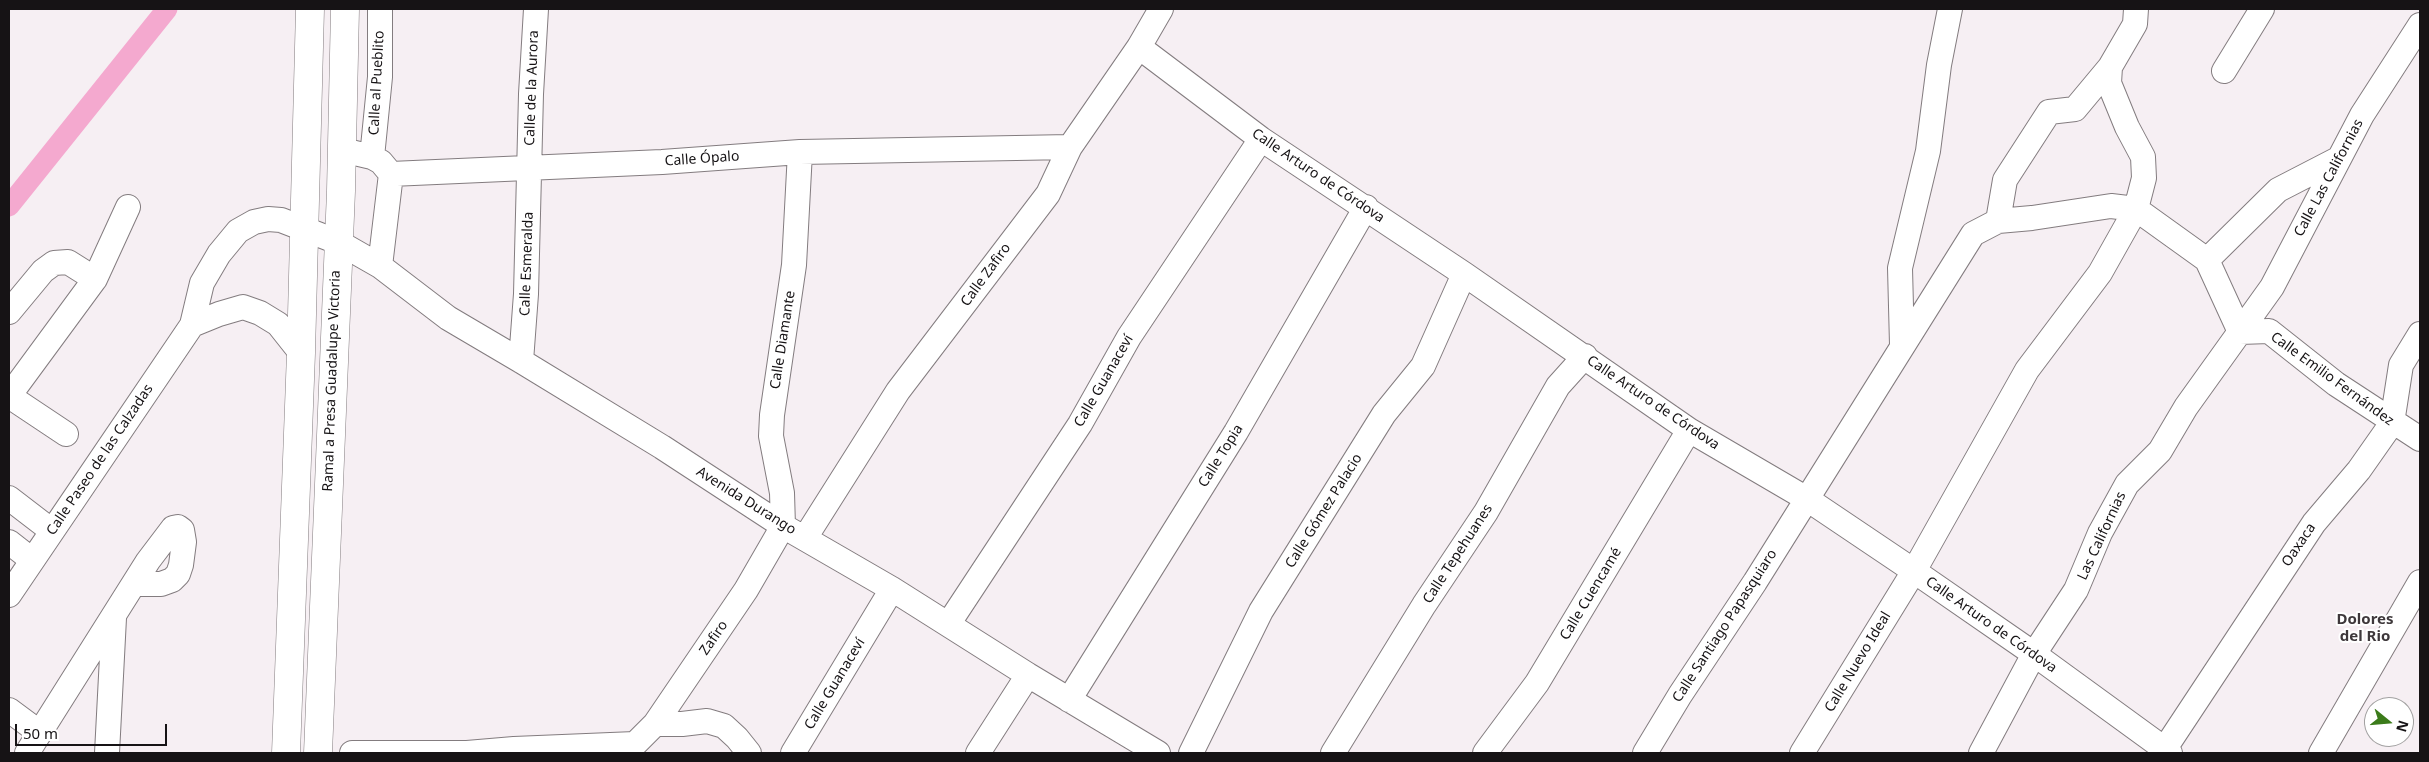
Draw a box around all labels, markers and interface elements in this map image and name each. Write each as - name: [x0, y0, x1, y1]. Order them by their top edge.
- street label: Calle al Pueblito: [366, 30, 388, 136]
- street label: Calle de la Aurora: [522, 30, 542, 146]
- street label: Calle Las Californias: [2291, 116, 2367, 240]
- street label: Calle Arturo de Córdova: [1249, 125, 1387, 227]
- street label: Calle Ópalo: [664, 148, 740, 170]
- street label: Calle Esmeralda: [517, 212, 537, 316]
- street label: Calle Zafiro: [958, 240, 1014, 310]
- street label: Ramal a Presa Guadalupe Victoria: [320, 270, 344, 492]
- street label: Calle Diamante: [767, 289, 799, 391]
- street label: Calle Emilio Fernández: [2267, 329, 2397, 429]
- street label: Calle Guanaceví: [1071, 332, 1137, 430]
- street label: Calle Arturo de Córdova: [1584, 352, 1722, 454]
- street label: Calle Paseo de las Calzadas: [43, 381, 157, 539]
- street label: Calle Topia: [1195, 422, 1247, 490]
- street label: Calle Gómez Palacio: [1282, 451, 1366, 571]
- street label: Avenida Durango: [693, 464, 799, 538]
- street label: Las Californias: [2074, 489, 2130, 583]
- street label: Calle Tepehuanes: [1420, 501, 1496, 607]
- street label: Oaxaca: [2278, 520, 2320, 570]
- street label: Calle Cuencamé: [1557, 545, 1625, 643]
- street label: Calle Santiago Papasquiaro: [1669, 546, 1781, 706]
- street label: Calle Arturo de Córdova: [1922, 573, 2060, 677]
- street label: Calle Nuevo Ideal: [1821, 609, 1895, 715]
- district label: Dolores del Rio: [2336, 611, 2394, 646]
- street label: Zafiro: [696, 617, 732, 659]
- street label: Calle Guanaceví: [801, 635, 869, 733]
- north arrow: [2364, 697, 2414, 747]
- scale bar: [18, 714, 170, 746]
- text: N: [2392, 718, 2414, 734]
- text: 50 m: [23, 723, 58, 743]

